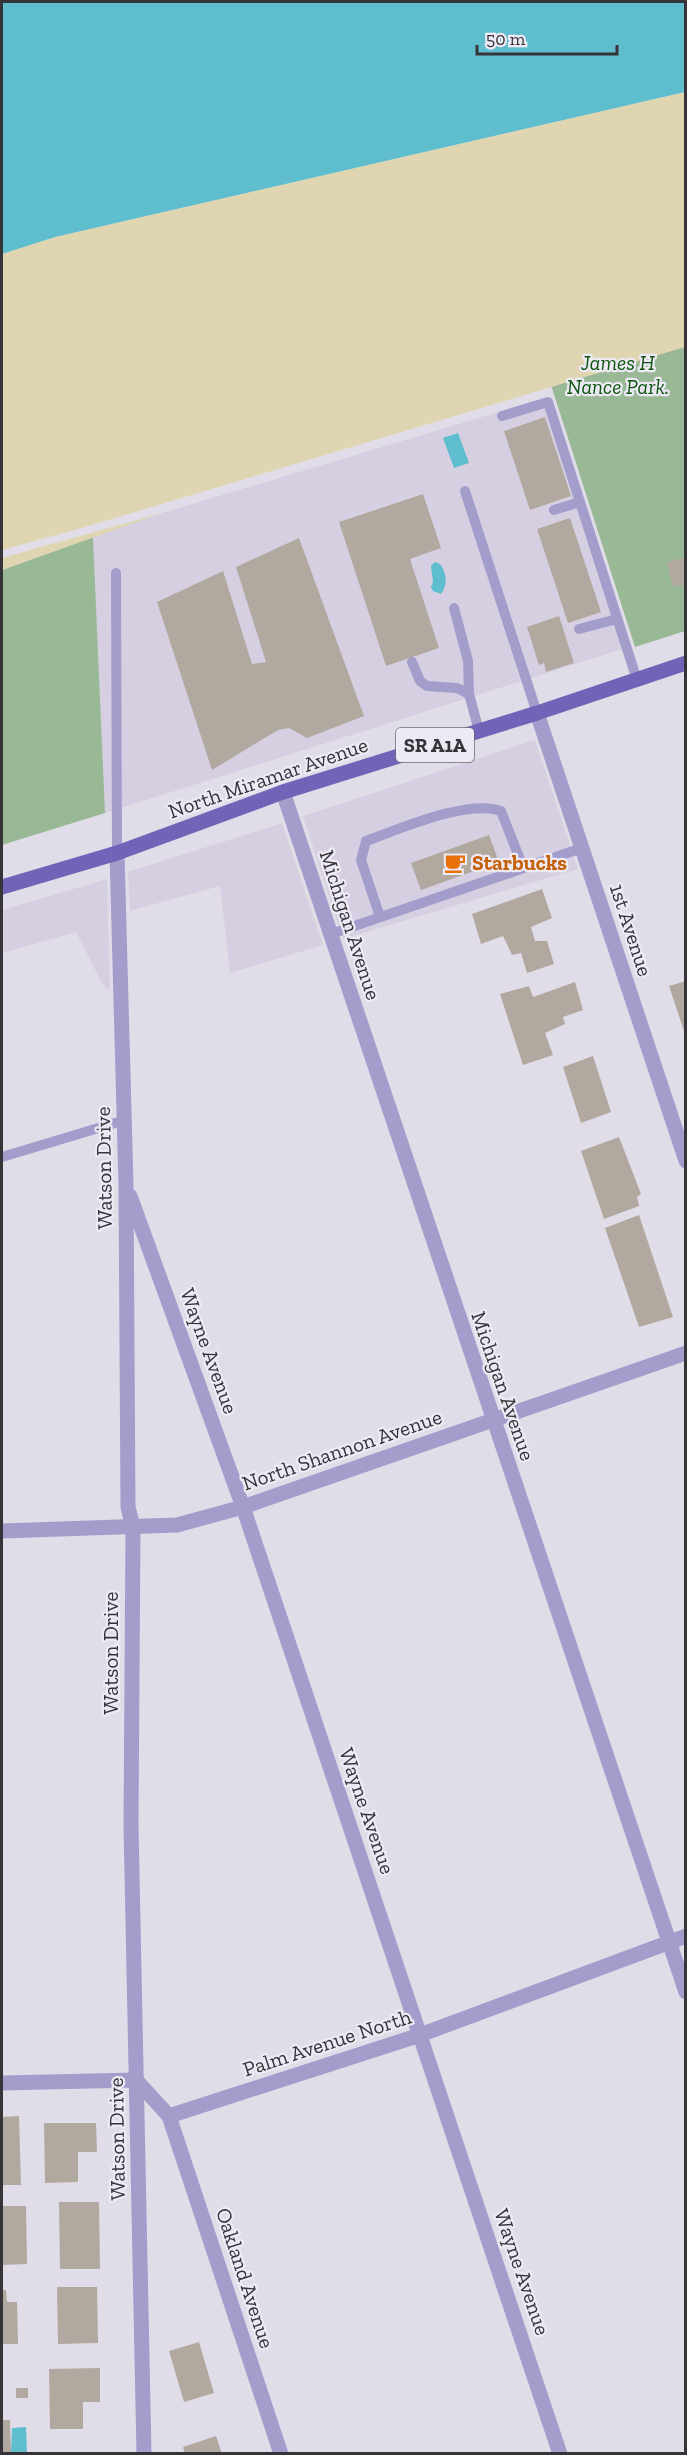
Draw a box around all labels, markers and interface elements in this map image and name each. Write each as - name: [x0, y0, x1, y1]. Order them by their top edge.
- scale bar: [477, 18, 616, 56]
- text: 50 m: [486, 28, 526, 50]
- park label: James H Nance Park.: [567, 350, 669, 399]
- road number: SR A1A: [396, 728, 474, 762]
- street label: North Miramar Avenue: [165, 732, 371, 823]
- street label: Michigan Avenue: [314, 847, 387, 1003]
- place label: Starbucks: [472, 850, 567, 875]
- cafe icon: Starbucks: [443, 851, 467, 875]
- street label: 1st Avenue: [605, 880, 658, 979]
- street label: Watson Drive: [90, 1106, 117, 1230]
- street label: Wayne Avenue: [175, 1285, 244, 1417]
- street label: Michigan Avenue: [466, 1308, 541, 1464]
- street label: North Shannon Avenue: [239, 1404, 445, 1495]
- street label: Watson Drive: [98, 1591, 123, 1714]
- street label: Wayne Avenue: [334, 1745, 401, 1877]
- street label: Palm Avenue North: [240, 2003, 414, 2082]
- street label: Watson Drive: [103, 2077, 130, 2201]
- street label: Oakland Avenue: [211, 2204, 280, 2351]
- street label: Wayne Avenue: [489, 2206, 556, 2338]

